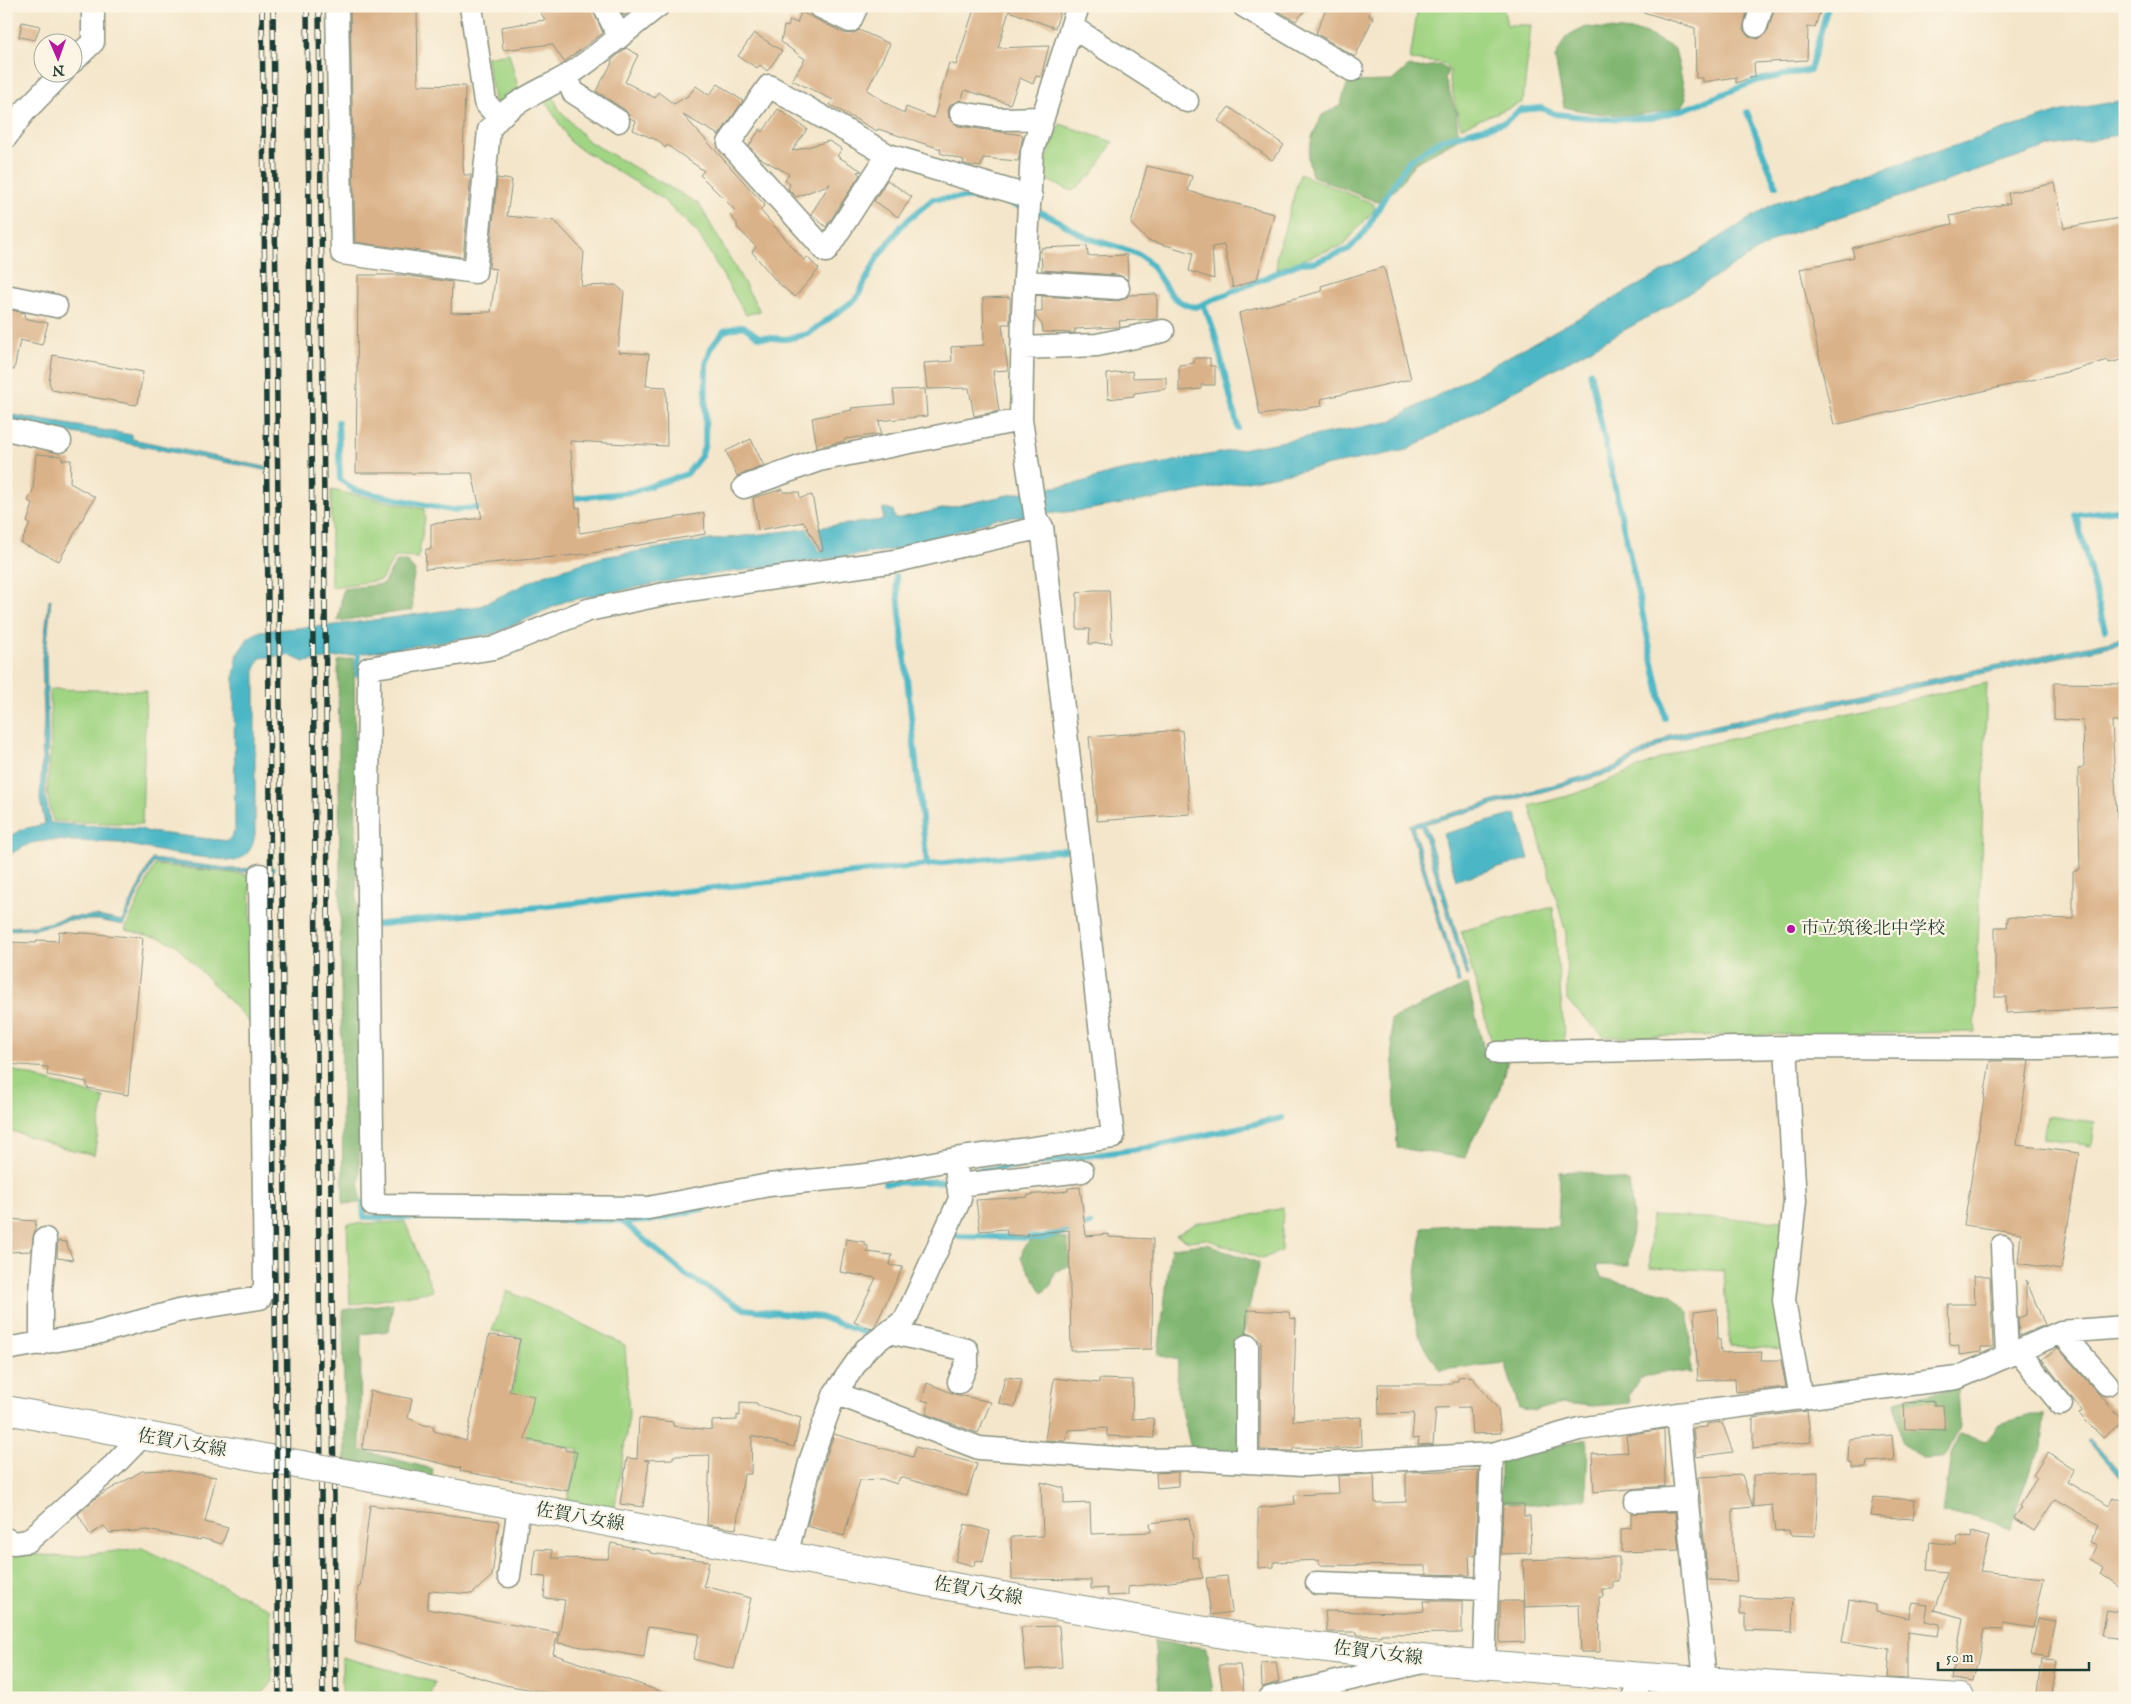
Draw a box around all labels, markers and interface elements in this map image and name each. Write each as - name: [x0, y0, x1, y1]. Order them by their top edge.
- north arrow: [32, 32, 82, 82]
- text: N: [52, 61, 66, 79]
- place label: 市立筑後北中学校: [1801, 918, 1945, 941]
- marker: 市立筑後北中学校: [1785, 923, 1797, 935]
- street label: 佐賀八女線: [136, 1425, 228, 1463]
- street label: 佐賀八女線: [534, 1499, 626, 1537]
- street label: 佐賀八女線: [932, 1573, 1024, 1611]
- street label: 佐賀八女線: [1332, 1637, 1424, 1671]
- scale bar: [1938, 1639, 2090, 1671]
- text: 50 m: [1946, 1648, 1974, 1667]

